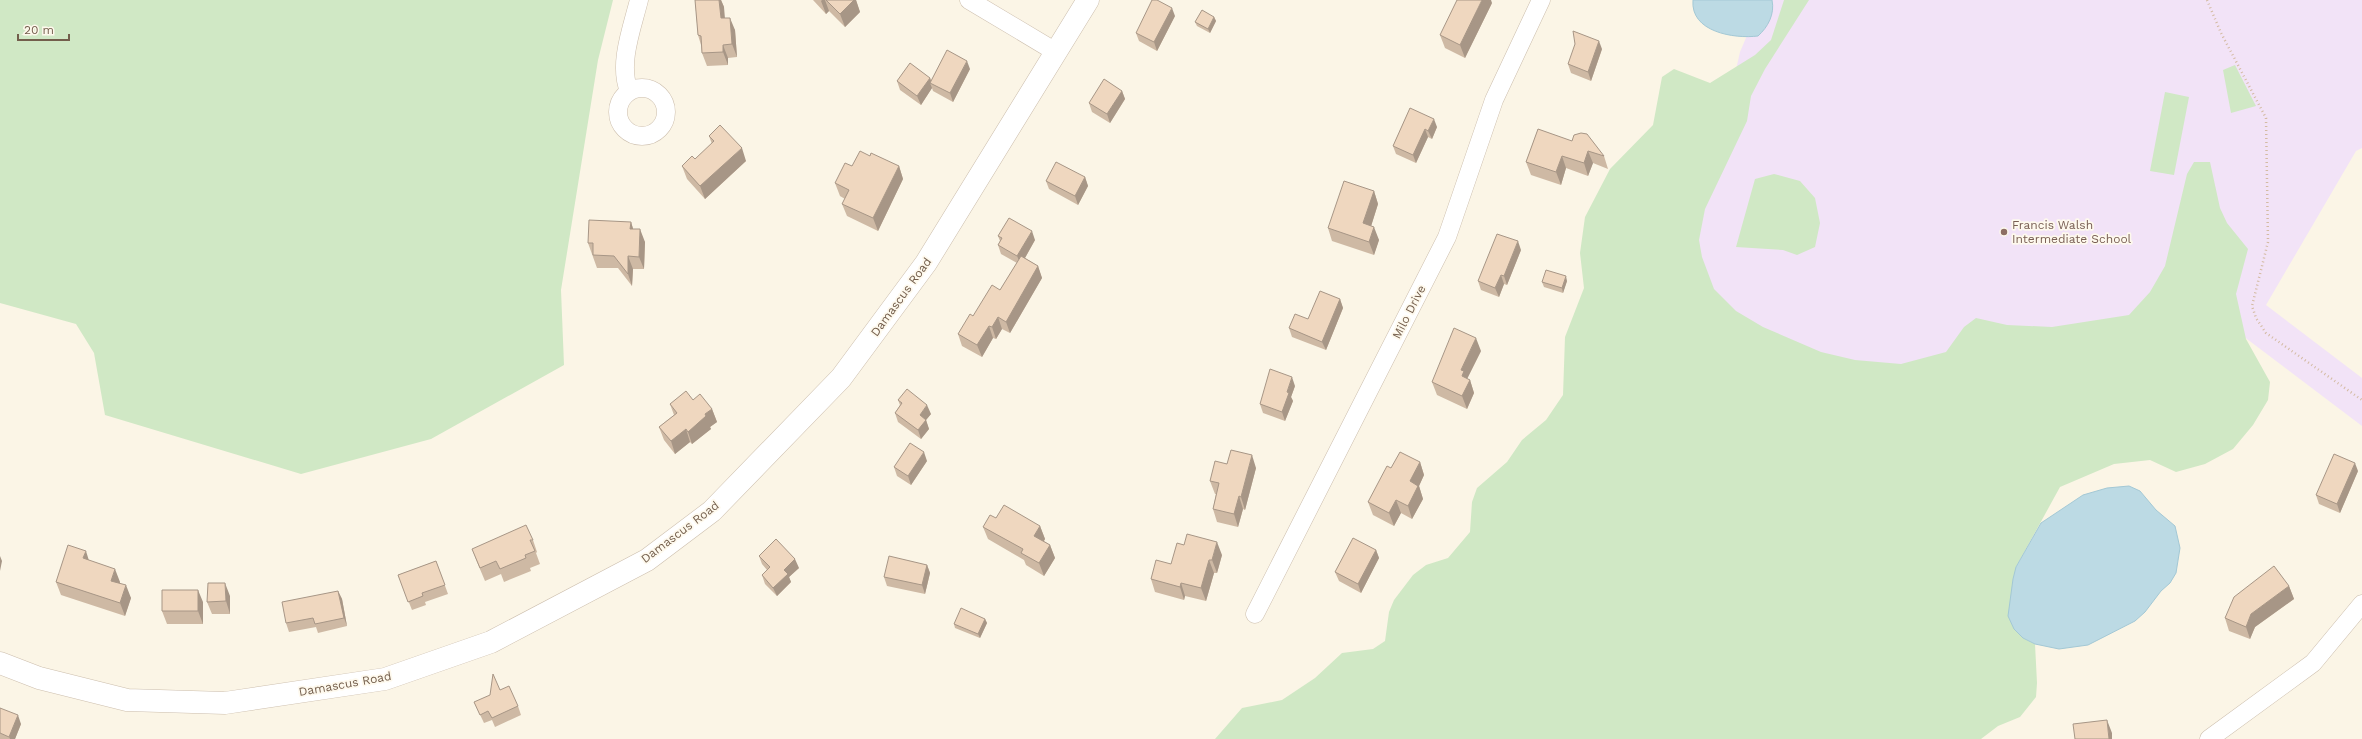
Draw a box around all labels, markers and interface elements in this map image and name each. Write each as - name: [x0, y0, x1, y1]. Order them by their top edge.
- scale bar: [18, 16, 69, 42]
- text: 20 m: [24, 23, 54, 37]
- place label: Francis Walsh Intermediate School: [2012, 218, 2132, 246]
- marker: Francis Walsh Intermediate School: [1999, 227, 2009, 237]
- street label: Damascus Road: [868, 255, 934, 339]
- street label: Milo Drive: [1390, 283, 1428, 341]
- street label: Damascus Road: [638, 498, 722, 566]
- street label: Damascus Road: [298, 669, 392, 699]

